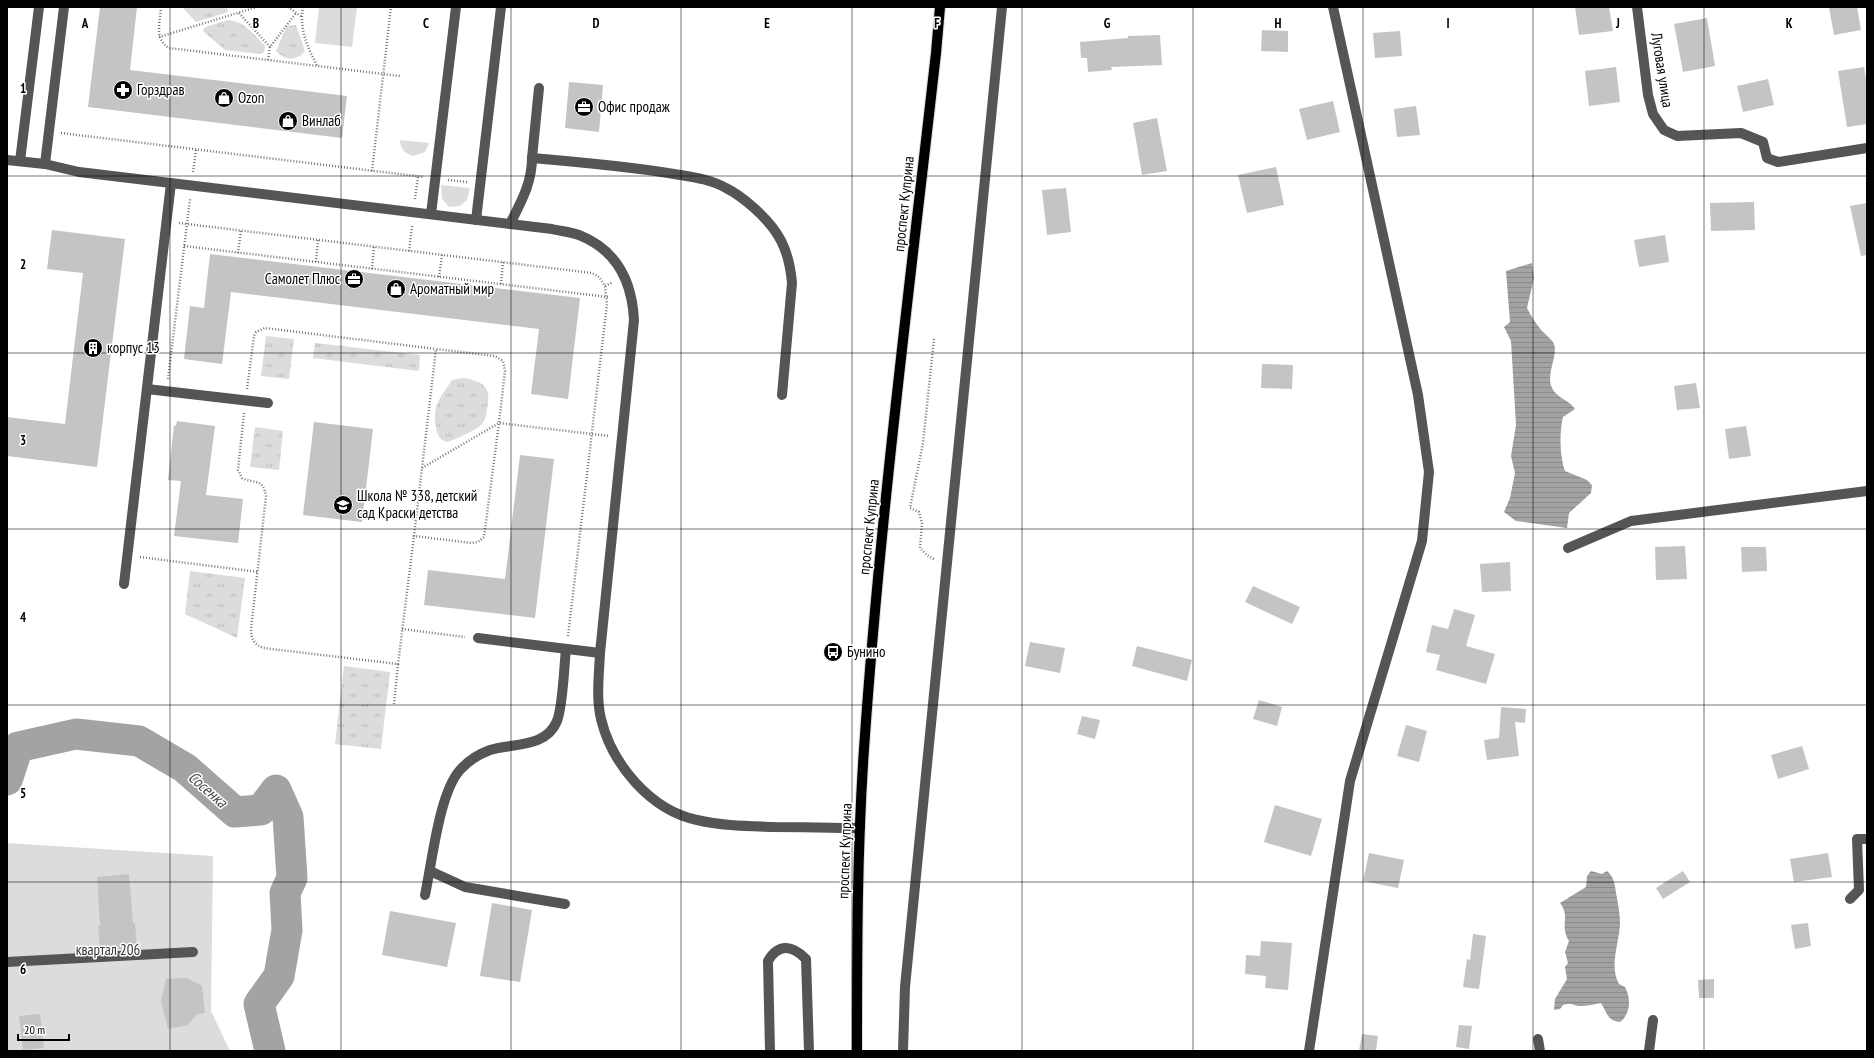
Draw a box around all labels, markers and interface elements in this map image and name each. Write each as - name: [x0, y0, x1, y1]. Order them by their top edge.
- text: A: [81, 15, 89, 32]
- text: B: [253, 15, 259, 32]
- text: C: [423, 15, 429, 32]
- text: D: [593, 15, 600, 32]
- text: E: [764, 15, 770, 32]
- text: F: [934, 15, 940, 32]
- text: G: [1104, 15, 1111, 32]
- text: H: [1275, 15, 1282, 32]
- text: I: [1446, 15, 1450, 32]
- text: J: [1615, 15, 1620, 32]
- text: K: [1786, 15, 1793, 32]
- street label: Луговая улица: [1647, 30, 1678, 109]
- pharmacy icon: Горздрав: [112, 79, 134, 101]
- text: 1: [20, 80, 26, 97]
- place label: Горздрав: [137, 80, 184, 99]
- shop icon: Ozon: [213, 87, 235, 109]
- place label: Ozon: [238, 88, 264, 107]
- office icon: Офис продаж: [573, 96, 595, 118]
- place label: Офис продаж: [598, 97, 671, 116]
- shop icon: Винлаб: [277, 110, 299, 132]
- place label: Винлаб: [302, 111, 341, 130]
- street label: проспект Куприна: [889, 155, 918, 253]
- text: 2: [20, 256, 26, 273]
- office icon: Самолет Плюс: [343, 268, 365, 290]
- place label: Самолет Плюс: [265, 269, 341, 288]
- shop icon: Ароматный мир: [385, 278, 407, 300]
- place label: Ароматный мир: [410, 279, 494, 298]
- building icon: корпус 13: [82, 337, 104, 359]
- place label: корпус 13: [107, 338, 160, 357]
- text: 3: [20, 432, 26, 449]
- street label: проспект Куприна: [854, 478, 883, 576]
- place label: Школа № 338, детский сад Краски детства: [357, 486, 477, 522]
- school or university icon: Школа № 338, детский сад Краски детства: [332, 494, 354, 516]
- text: 4: [20, 609, 27, 626]
- bus stop icon: Бунино: [822, 641, 844, 663]
- place label: Бунино: [847, 642, 885, 661]
- water label: Сосенка: [184, 767, 233, 812]
- text: 5: [20, 785, 26, 802]
- street label: проспект Куприна: [833, 803, 856, 899]
- park label: квартал 206: [76, 940, 141, 959]
- text: 6: [20, 961, 26, 978]
- scale bar: [18, 1016, 69, 1042]
- text: 20 m: [24, 1022, 45, 1037]

